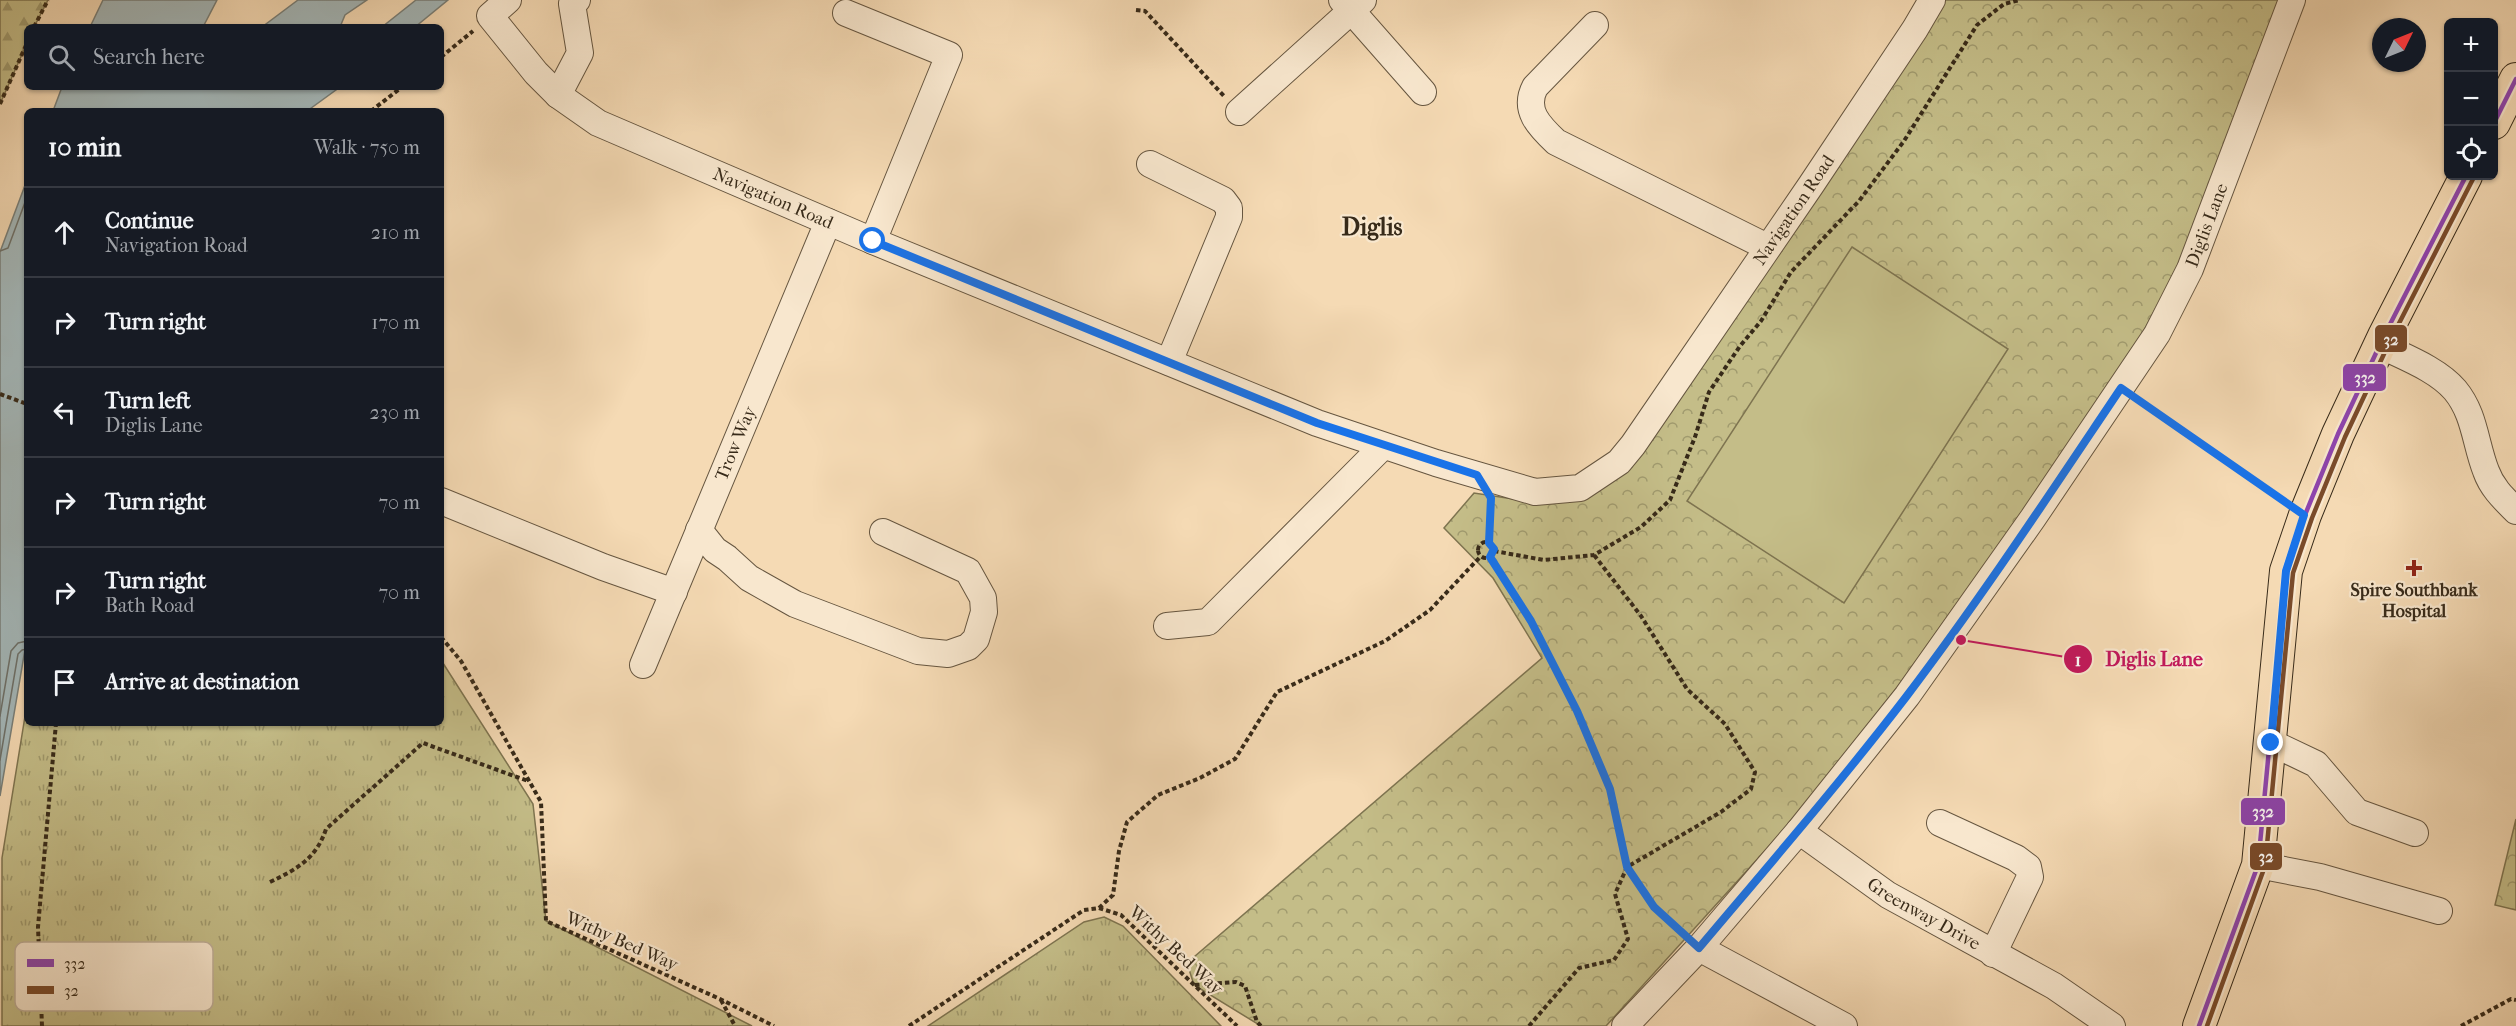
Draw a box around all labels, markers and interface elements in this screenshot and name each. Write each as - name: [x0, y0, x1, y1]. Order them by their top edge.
- north arrow: [2372, 18, 2426, 72]
- map controls: [2444, 18, 2498, 180]
- button: +: [2444, 18, 2498, 72]
- search box: [24, 24, 444, 90]
- icon: search: [45, 41, 78, 74]
- text: Search here: [93, 44, 205, 70]
- button: −: [2444, 72, 2498, 126]
- button: locate: [2444, 126, 2498, 180]
- text: 10 min: [48, 132, 121, 163]
- text: Walk · 750 m: [314, 136, 420, 159]
- street label: Navigation Road: [1749, 151, 1839, 269]
- street label: Navigation Road: [710, 164, 836, 234]
- street label: Diglis Lane: [2182, 180, 2233, 270]
- text: Continue: [105, 208, 194, 234]
- district label: Diglis: [1342, 213, 1403, 241]
- icon: ahead: [48, 216, 81, 249]
- text: 210 m: [371, 221, 420, 244]
- route start: [859, 227, 885, 253]
- text: Navigation Road: [105, 234, 248, 257]
- icon: right: [48, 306, 81, 339]
- text: Turn right: [105, 309, 206, 335]
- text: 170 m: [371, 311, 420, 334]
- line badge: 32: [2374, 324, 2408, 353]
- text: 32: [2384, 330, 2398, 350]
- line badge: 332: [2342, 363, 2387, 392]
- text: 332: [2354, 368, 2376, 388]
- text: Turn left: [105, 388, 191, 414]
- icon: left: [48, 396, 81, 429]
- text: 230 m: [370, 401, 420, 424]
- street label: Trow Way: [711, 402, 761, 484]
- text: Diglis Lane: [105, 414, 203, 437]
- icon: right: [48, 486, 81, 519]
- text: Turn right: [105, 489, 206, 515]
- text: 70 m: [378, 491, 420, 514]
- marker: Spire Southbank Hospital: [2405, 559, 2423, 577]
- text: Turn right: [105, 568, 206, 594]
- icon: right: [48, 576, 81, 609]
- place label: Spire Southbank Hospital: [2351, 580, 2478, 622]
- text: 70 m: [378, 581, 420, 604]
- text: Bath Road: [105, 594, 194, 617]
- callout: Diglis Lane: [2063, 640, 2215, 678]
- text: Diglis Lane: [2105, 648, 2203, 671]
- text: 1: [2075, 650, 2081, 671]
- icon: arrive: [48, 666, 81, 699]
- text: Arrive at destination: [105, 669, 299, 695]
- route end: [2257, 729, 2283, 755]
- line badge: 332: [2240, 797, 2286, 826]
- text: 332: [2252, 802, 2274, 822]
- line badge: 32: [2249, 842, 2283, 871]
- text: 32: [2259, 847, 2273, 867]
- street label: Greenway Drive: [1863, 873, 1984, 955]
- street label: Withy Bed Way: [1124, 901, 1228, 1000]
- street label: Withy Bed Way: [562, 907, 682, 976]
- legend: [15, 942, 213, 1011]
- text: 332: [64, 954, 85, 973]
- text: 32: [64, 981, 79, 1000]

